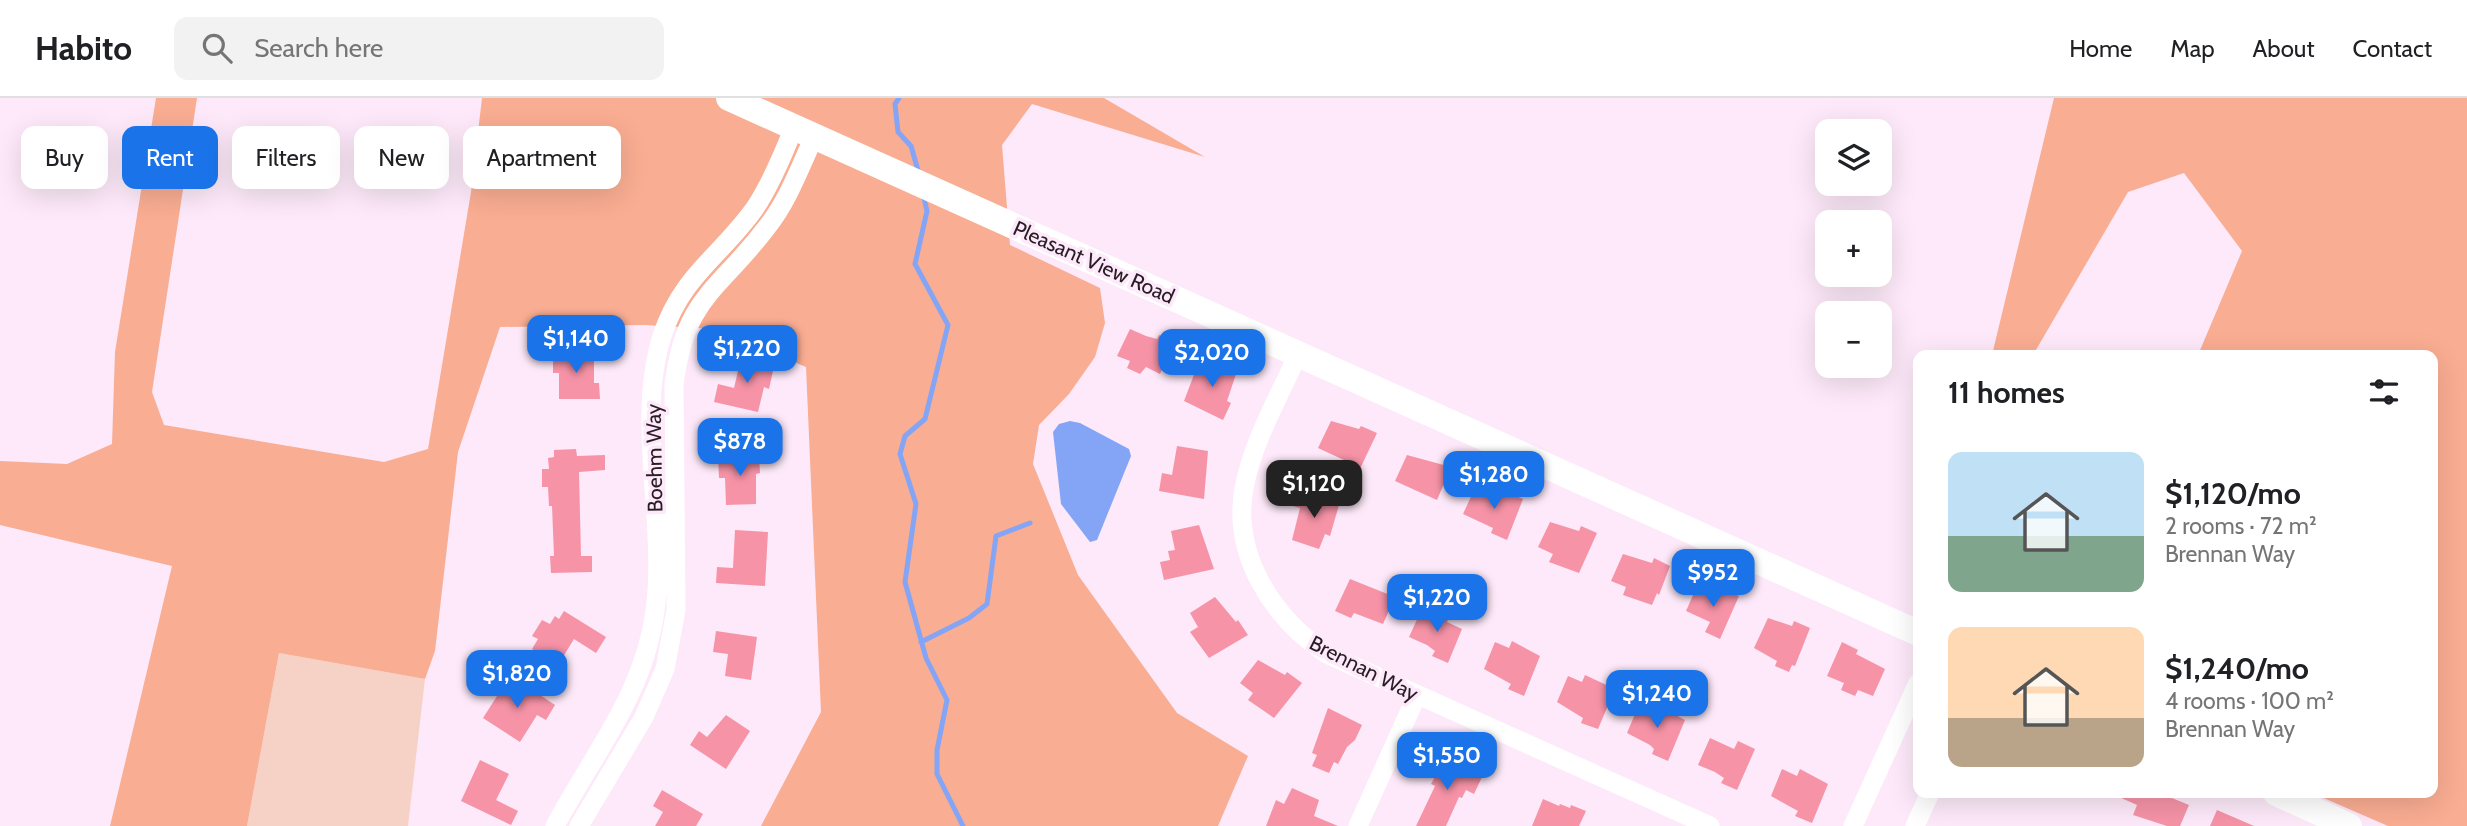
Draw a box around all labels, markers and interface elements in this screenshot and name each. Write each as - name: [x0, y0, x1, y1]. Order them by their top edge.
- search box: [174, 17, 664, 80]
- text: Habito: [35, 28, 132, 68]
- icon: search: [198, 29, 236, 67]
- text: Search here: [254, 32, 383, 64]
- text: Home: [2069, 34, 2132, 63]
- text: Map: [2170, 34, 2215, 63]
- text: About: [2253, 34, 2315, 63]
- text: Contact: [2353, 34, 2432, 63]
- map controls: [1815, 119, 1892, 378]
- button: layers: [1815, 119, 1892, 196]
- chip: Buy: [21, 126, 108, 189]
- chip: Rent: [122, 126, 218, 189]
- chip: Filters: [232, 126, 340, 189]
- chip: New: [354, 126, 449, 189]
- chip: Apartment: [463, 126, 621, 189]
- button: +: [1815, 210, 1892, 287]
- street label: Pleasant View Road: [1009, 215, 1179, 309]
- button: −: [1815, 301, 1892, 378]
- pin: $1,140: [519, 316, 633, 375]
- text: $1,140: [543, 324, 609, 352]
- pin: $1,220: [690, 326, 804, 385]
- pin: $2,020: [1155, 330, 1269, 389]
- text: $1,220: [713, 334, 781, 362]
- text: $2,020: [1174, 338, 1250, 366]
- icon: filters: [2365, 373, 2403, 411]
- text: 11 homes: [1948, 374, 2065, 411]
- street label: Boehm Way: [641, 403, 667, 513]
- pin: $878: [699, 418, 781, 478]
- text: $878: [714, 427, 766, 455]
- pin: $1,280: [1437, 452, 1551, 511]
- pin: $1,120: [1257, 460, 1371, 520]
- text: $1,280: [1459, 460, 1529, 488]
- text: $1,120: [1282, 469, 1346, 497]
- text: $1,120/mo: [2165, 475, 2301, 512]
- icon: home: [2004, 480, 2088, 564]
- text: 2 rooms · 72 m²: [2165, 512, 2317, 540]
- text: Brennan Way: [2165, 540, 2295, 568]
- pin: $952: [1672, 550, 1754, 609]
- text: $952: [1688, 558, 1738, 586]
- pin: $1,220: [1380, 574, 1494, 634]
- text: $1,220: [1403, 583, 1471, 611]
- street label: Brennan Way: [1305, 630, 1423, 706]
- pin: $1,820: [460, 650, 574, 710]
- text: $1,240/mo: [2165, 650, 2309, 687]
- icon: home: [2004, 655, 2088, 739]
- text: $1,820: [482, 659, 552, 687]
- pin: $1,240: [1600, 670, 1714, 730]
- text: $1,240: [1622, 679, 1692, 707]
- text: 4 rooms · 100 m²: [2165, 687, 2334, 715]
- text: Brennan Way: [2165, 715, 2295, 743]
- pin: $1,550: [1390, 732, 1504, 792]
- text: $1,550: [1413, 741, 1481, 769]

